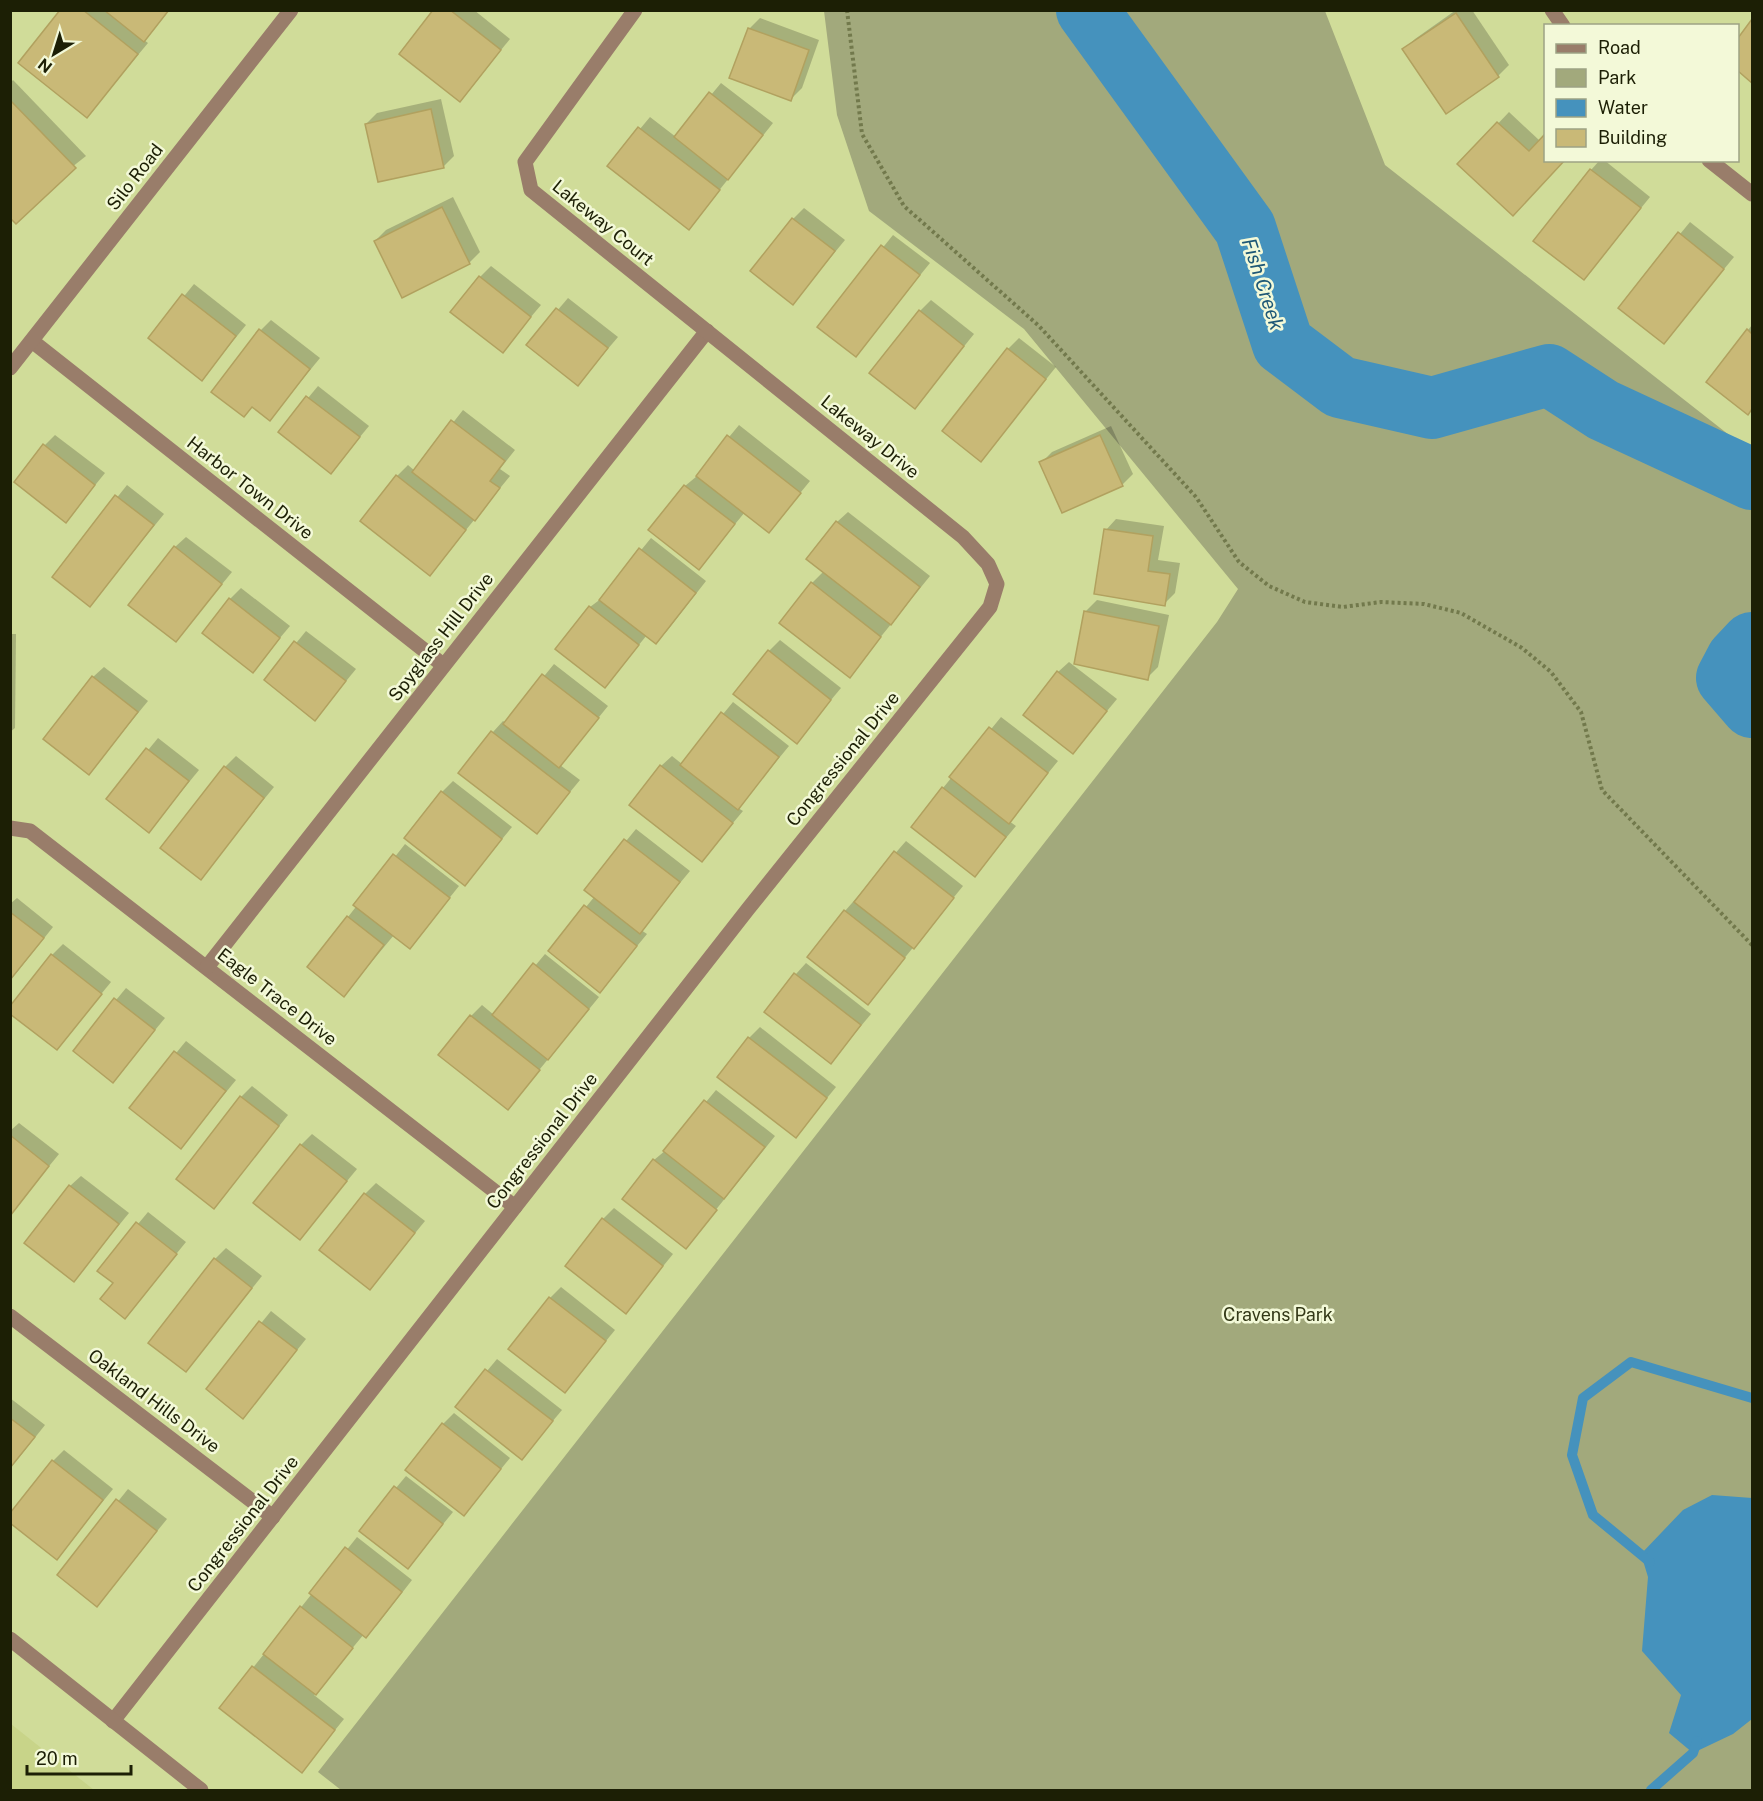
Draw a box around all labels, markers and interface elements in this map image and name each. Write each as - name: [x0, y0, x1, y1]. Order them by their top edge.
- north arrow: [24, 24, 84, 84]
- legend: [1544, 24, 1739, 162]
- text: Road: [1598, 37, 1641, 58]
- text: N: [34, 54, 56, 77]
- text: Park: [1598, 67, 1636, 88]
- text: Water: [1598, 97, 1648, 118]
- text: Building: [1598, 127, 1667, 148]
- street label: Silo Road: [102, 139, 167, 214]
- street label: Lakeway Court: [548, 175, 658, 270]
- water label: Fish Creek: [1237, 235, 1289, 333]
- street label: Lakeway Drive: [817, 391, 924, 483]
- street label: Harbor Town Drive: [183, 432, 318, 543]
- street label: Spyglass Hill Drive: [384, 568, 497, 705]
- street label: Congressional Drive: [782, 687, 903, 830]
- street label: Eagle Trace Drive: [213, 943, 341, 1050]
- street label: Congressional Drive: [482, 1068, 601, 1213]
- park label: Cravens Park: [1223, 1304, 1333, 1325]
- street label: Oakland Hills Drive: [84, 1344, 224, 1457]
- street label: Congressional Drive: [183, 1451, 302, 1596]
- scale bar: [27, 1738, 130, 1776]
- text: 20 m: [36, 1748, 78, 1769]

